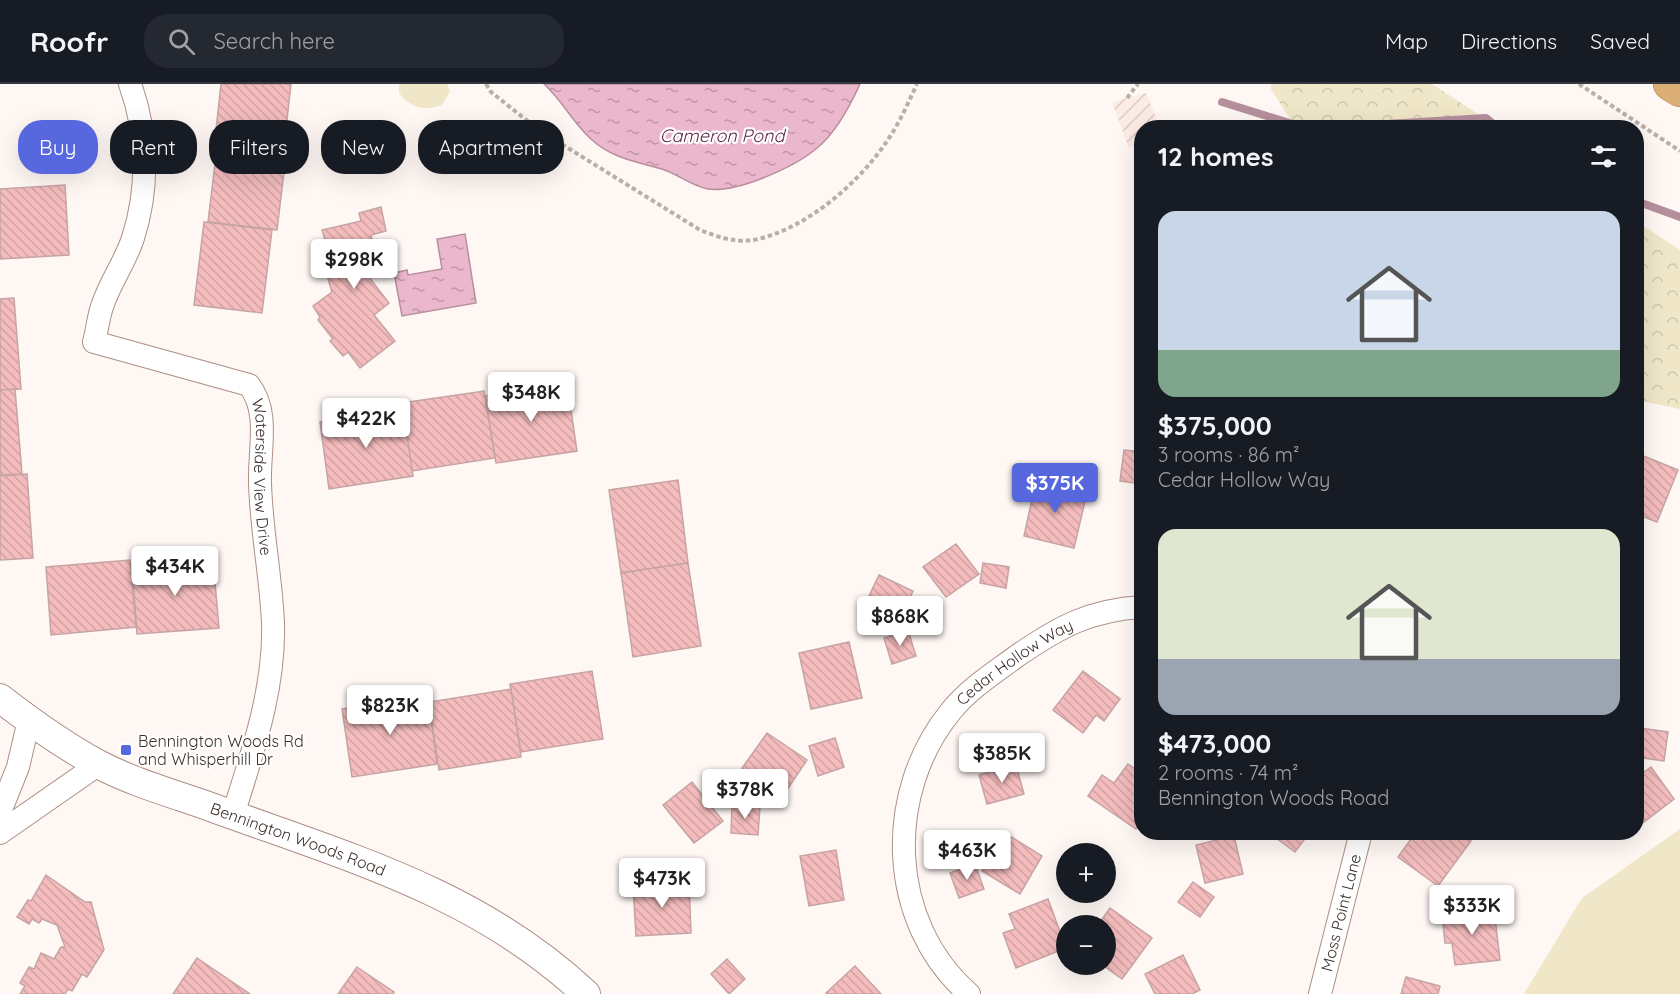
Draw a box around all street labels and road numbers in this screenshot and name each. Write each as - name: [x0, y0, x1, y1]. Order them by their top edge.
- street label: Waterside View Drive: [248, 396, 276, 557]
- street label: Cedar Hollow Way: [952, 615, 1076, 709]
- street label: Bennington Woods Road: [208, 798, 389, 880]
- street label: Moss Point Lane: [1316, 852, 1365, 973]

